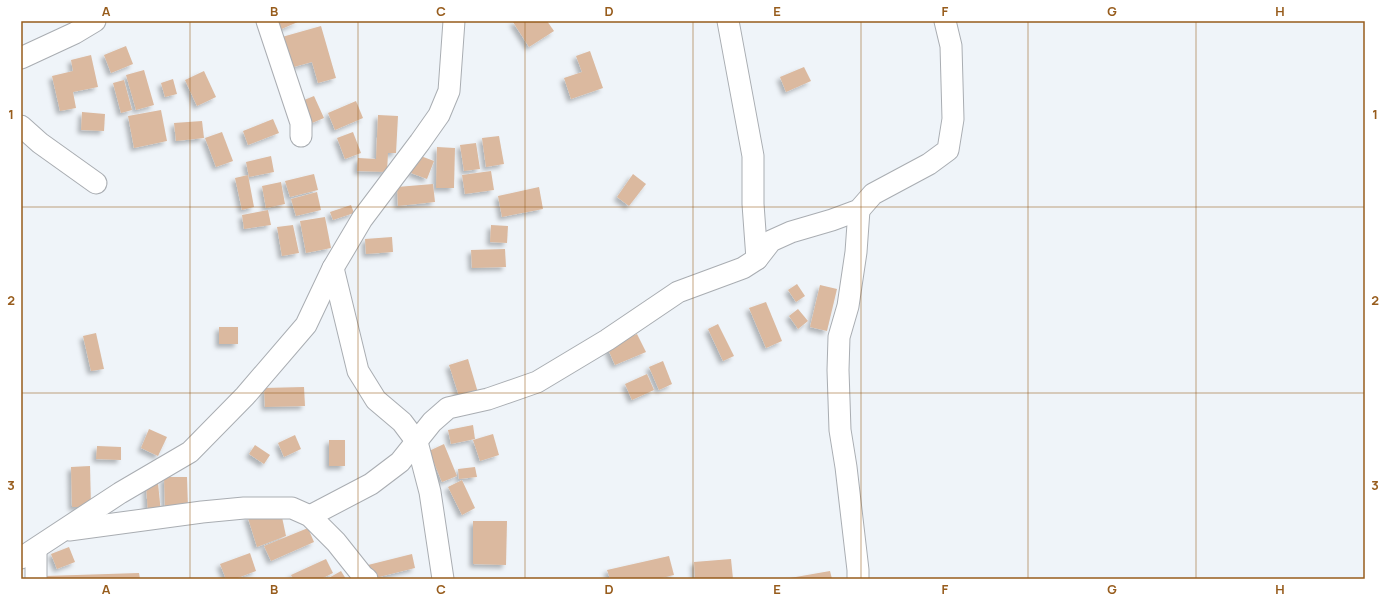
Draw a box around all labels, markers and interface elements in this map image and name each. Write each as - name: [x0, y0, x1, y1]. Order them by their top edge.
- text: A: [102, 2, 111, 20]
- text: B: [270, 2, 278, 20]
- text: C: [436, 2, 446, 20]
- text: D: [604, 2, 614, 20]
- text: E: [773, 2, 781, 20]
- text: F: [942, 2, 949, 20]
- text: G: [1107, 2, 1117, 20]
- text: H: [1275, 2, 1285, 20]
- text: 1: [8, 105, 14, 123]
- text: 1: [1372, 105, 1378, 123]
- text: 2: [7, 291, 15, 309]
- text: 2: [1371, 291, 1379, 309]
- text: 3: [7, 476, 15, 494]
- text: 3: [1371, 476, 1379, 494]
- text: A: [102, 580, 111, 598]
- text: B: [270, 580, 278, 598]
- text: C: [436, 580, 446, 598]
- text: D: [604, 580, 614, 598]
- text: E: [773, 580, 781, 598]
- text: F: [942, 580, 949, 598]
- text: G: [1107, 580, 1117, 598]
- text: H: [1275, 580, 1285, 598]

